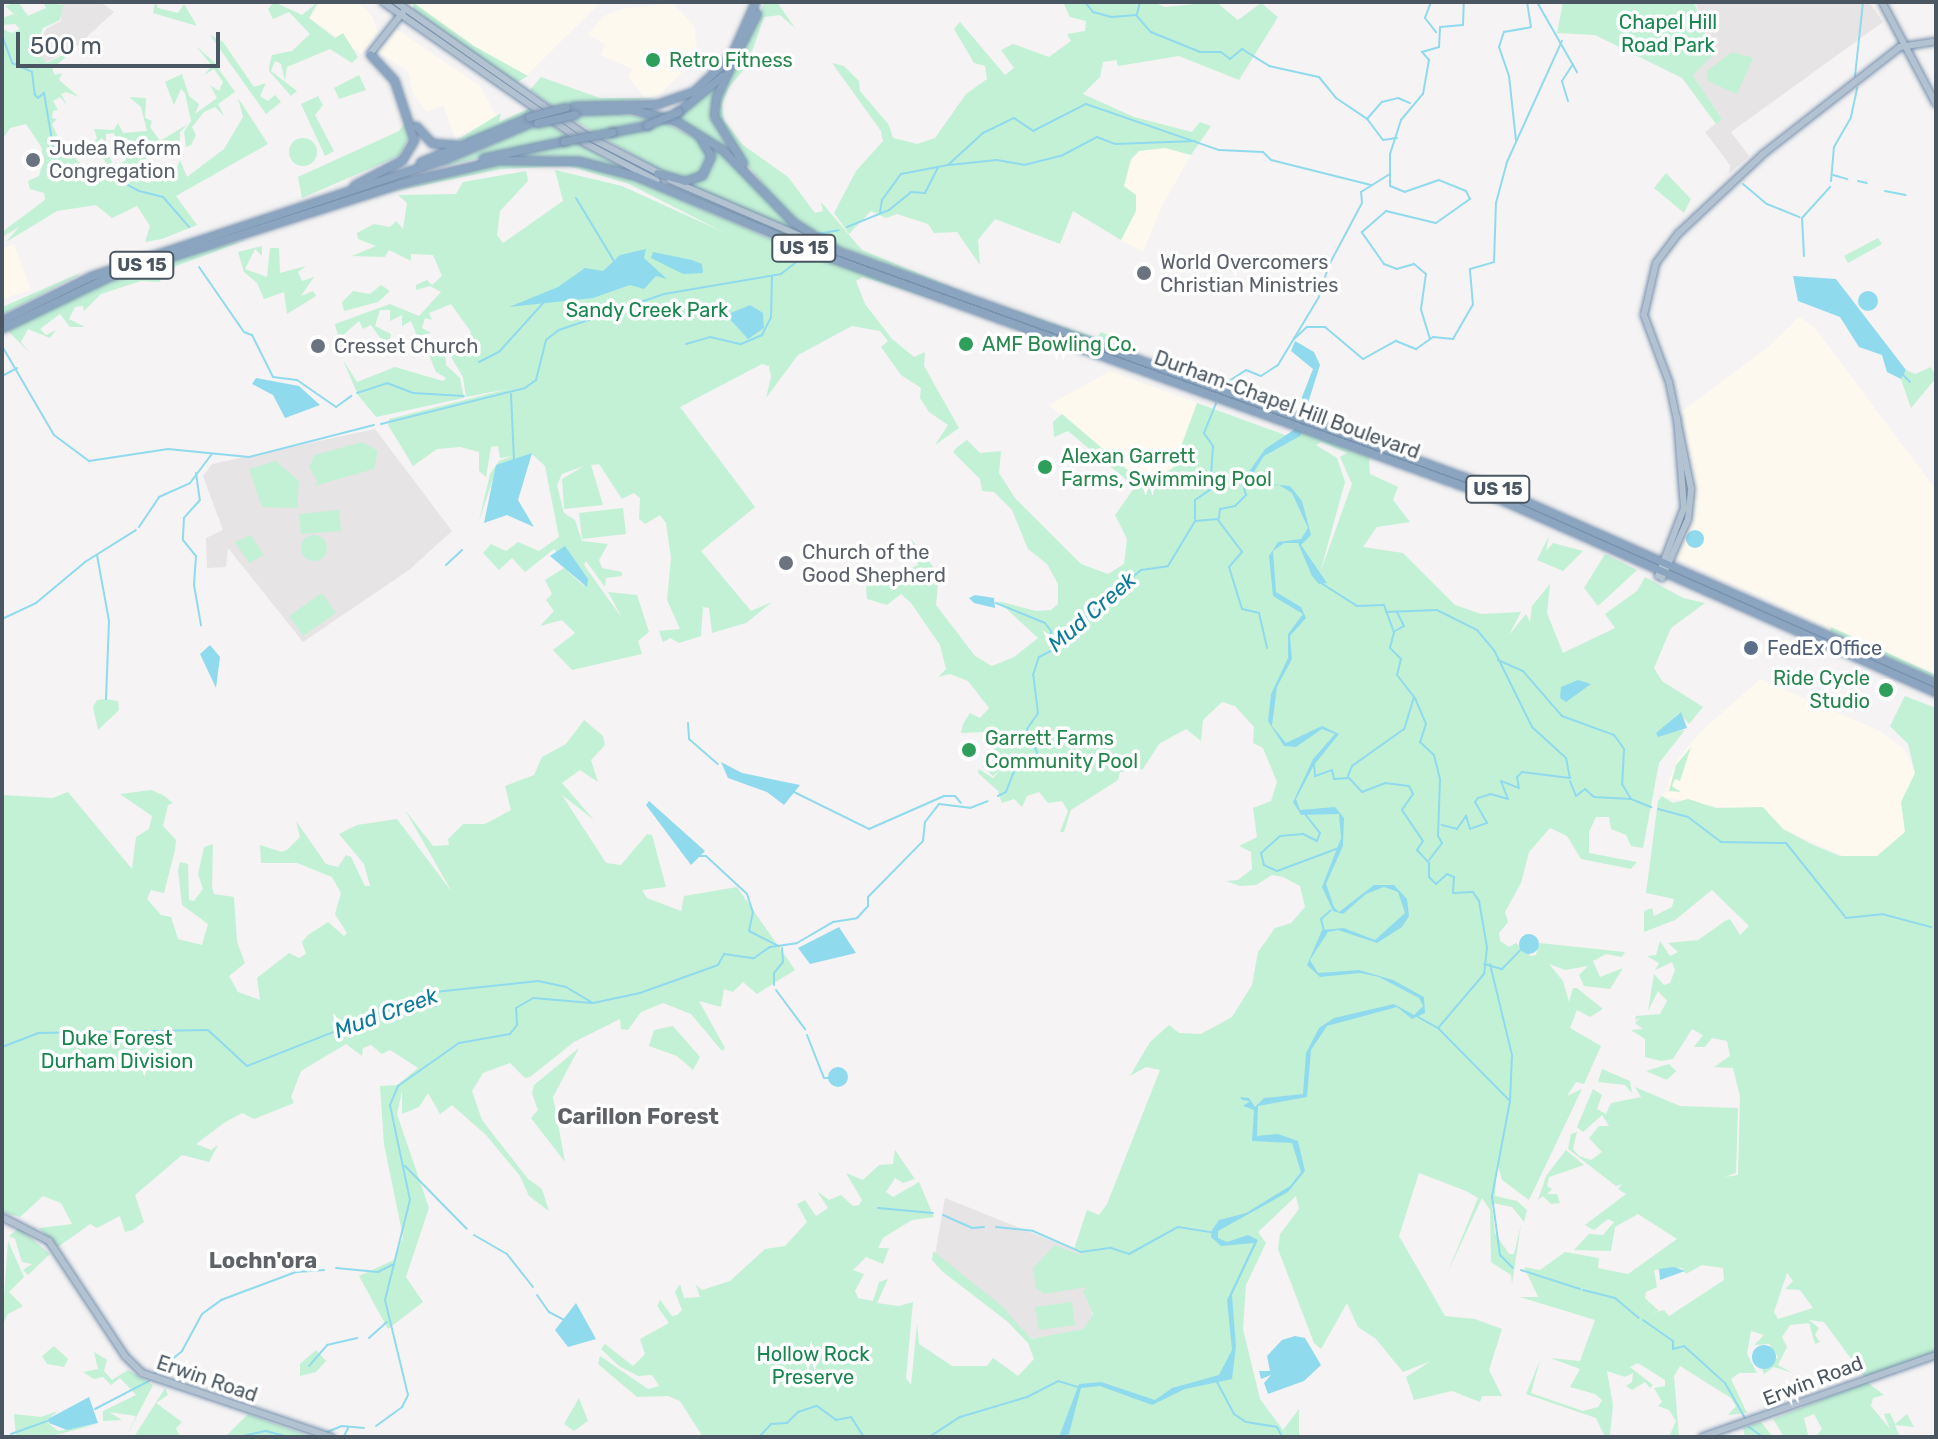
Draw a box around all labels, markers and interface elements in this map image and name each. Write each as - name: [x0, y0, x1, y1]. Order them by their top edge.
- park label: Chapel Hill Road Park: [1619, 11, 1717, 58]
- scale bar: [20, 16, 224, 66]
- text: 500 m: [30, 32, 102, 60]
- place label: Retro Fitness: [669, 48, 793, 72]
- marker: Retro Fitness: [644, 51, 662, 69]
- place label: Judea Reform Congregation: [49, 136, 181, 183]
- marker: Judea Reform Congregation: [24, 151, 42, 169]
- road number: US 15: [770, 234, 838, 262]
- place label: World Overcomers Christian Ministries: [1160, 250, 1338, 297]
- road number: US 15: [108, 251, 176, 279]
- marker: World Overcomers Christian Ministries: [1135, 264, 1153, 282]
- park label: Sandy Creek Park: [565, 298, 729, 322]
- place label: AMF Bowling Co.: [982, 332, 1137, 356]
- place label: Cresset Church: [334, 334, 478, 358]
- marker: AMF Bowling Co.: [957, 335, 975, 353]
- marker: Cresset Church: [309, 337, 327, 355]
- street label: Durham-Chapel Hill Boulevard: [1151, 346, 1423, 464]
- place label: Alexan Garrett Farms, Swimming Pool: [1061, 444, 1272, 491]
- marker: Alexan Garrett Farms, Swimming Pool: [1036, 458, 1054, 476]
- road number: US 15: [1464, 475, 1532, 503]
- place label: Church of the Good Shepherd: [802, 540, 946, 587]
- marker: Church of the Good Shepherd: [777, 554, 795, 572]
- water label: Mud Creek: [1043, 567, 1141, 657]
- place label: FedEx Office: [1767, 636, 1882, 660]
- marker: FedEx Office: [1742, 639, 1760, 657]
- place label: Ride Cycle Studio: [1773, 666, 1870, 713]
- marker: Ride Cycle Studio: [1877, 681, 1895, 699]
- place label: Garrett Farms Community Pool: [985, 726, 1139, 773]
- marker: Garrett Farms Community Pool: [960, 741, 978, 759]
- water label: Mud Creek: [331, 982, 441, 1044]
- park label: Duke Forest Durham Division: [41, 1027, 193, 1074]
- district label: Carillon Forest: [557, 1104, 719, 1130]
- district label: Lochn'ora: [209, 1248, 317, 1274]
- park label: Hollow Rock Preserve: [756, 1343, 870, 1390]
- street label: Erwin Road: [153, 1351, 261, 1407]
- street label: Erwin Road: [1760, 1351, 1866, 1411]

